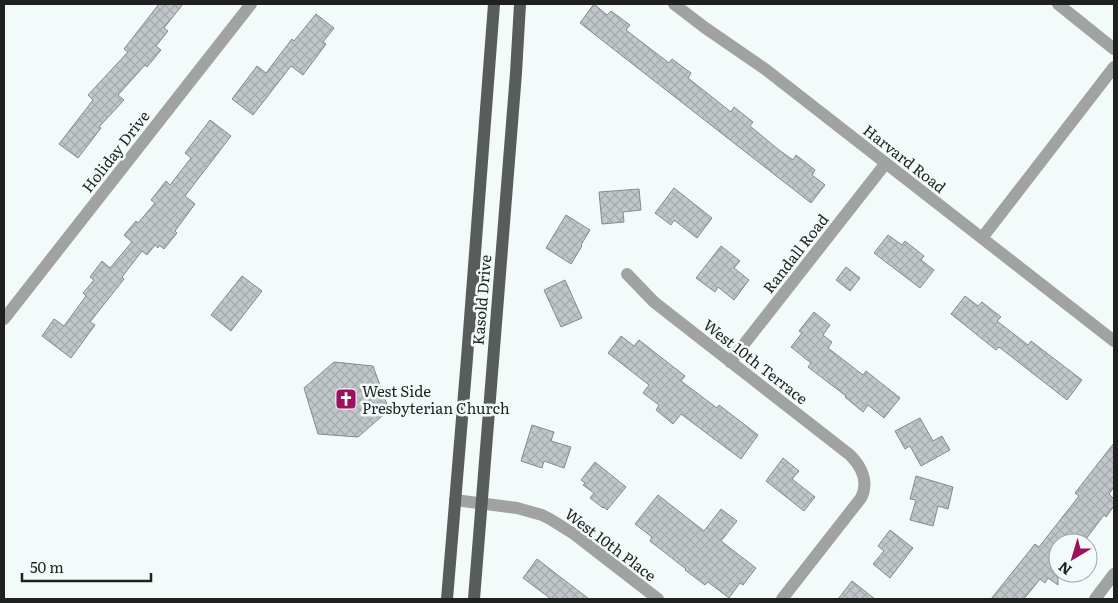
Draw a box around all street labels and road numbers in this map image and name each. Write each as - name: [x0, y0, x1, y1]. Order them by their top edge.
- street label: Holiday Drive: [76, 105, 155, 197]
- street label: Harvard Road: [859, 118, 951, 198]
- street label: Randall Road: [757, 208, 833, 298]
- street label: Kasold Drive: [466, 254, 496, 346]
- street label: West 10th Terrace: [699, 313, 813, 409]
- street label: West 10th Place: [560, 502, 662, 586]

